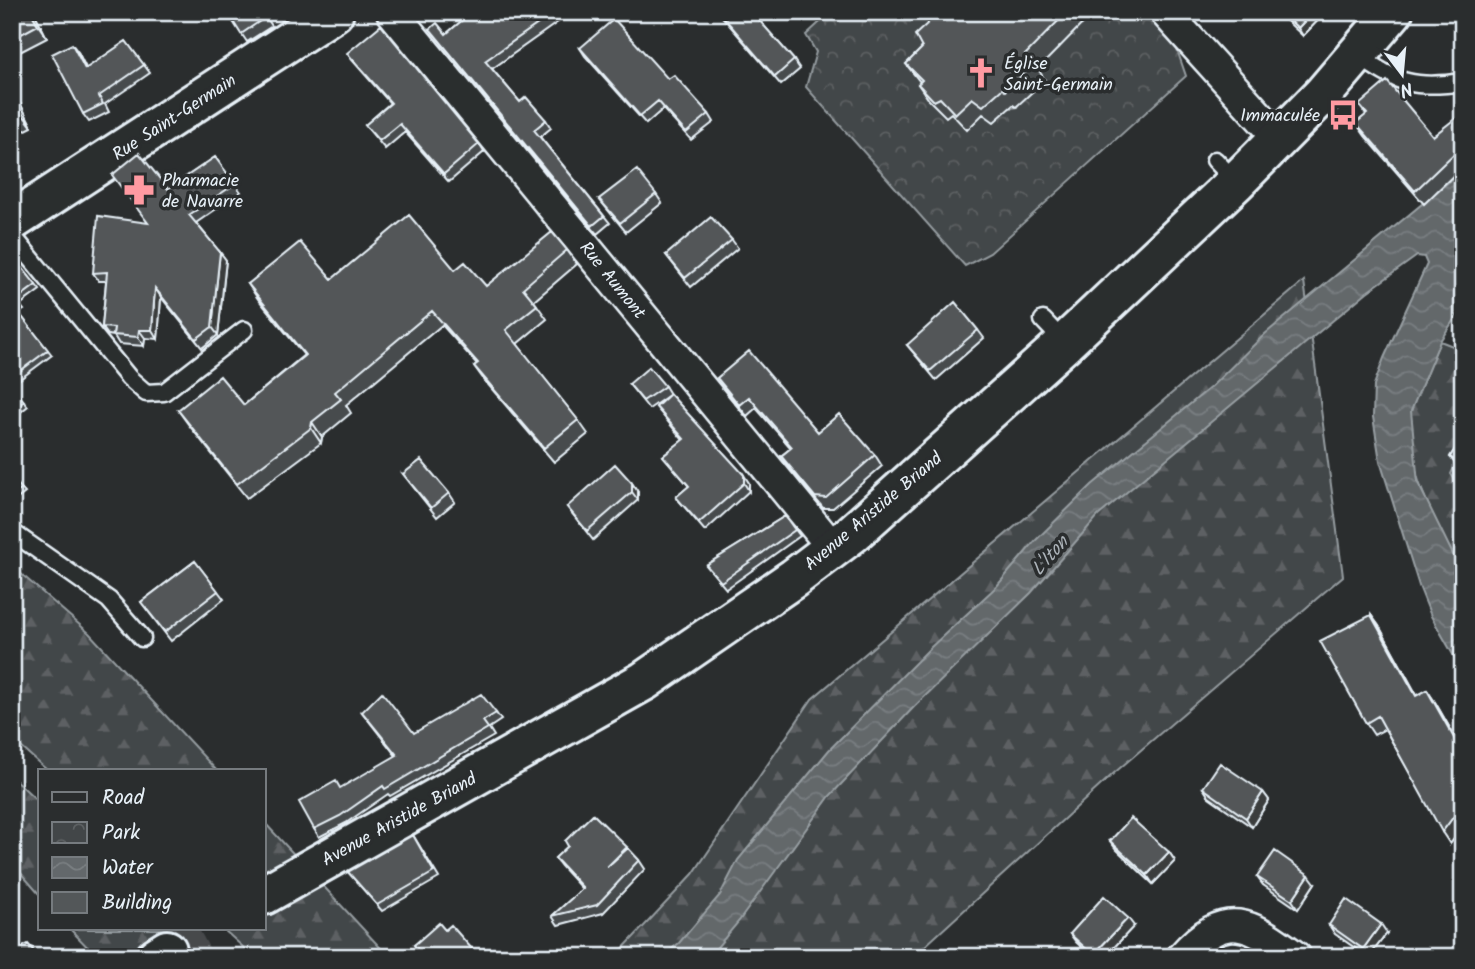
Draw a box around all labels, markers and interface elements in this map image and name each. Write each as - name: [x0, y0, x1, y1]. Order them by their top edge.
- north arrow: [1366, 38, 1436, 108]
- place label: Église Saint-Germain: [1004, 50, 1113, 100]
- church icon: Église Saint-Germain: [964, 56, 998, 90]
- street label: Rue Saint-Germain: [107, 67, 243, 169]
- text: N: [1396, 72, 1416, 104]
- bus stop icon: Immaculée: [1326, 98, 1360, 132]
- place label: Immaculée: [1240, 102, 1320, 131]
- place label: Pharmacie de Navarre: [162, 167, 243, 217]
- pharmacy icon: Pharmacie de Navarre: [122, 173, 156, 207]
- street label: Rue Aumont: [571, 236, 653, 327]
- street label: Avenue Aristide Briand: [798, 445, 950, 579]
- water label: L'Iton: [1024, 528, 1078, 583]
- street label: Avenue Aristide Briand: [317, 765, 483, 875]
- legend: [38, 769, 266, 930]
- text: Road: [102, 782, 145, 815]
- text: Park: [102, 817, 140, 850]
- text: Water: [102, 852, 154, 885]
- text: Building: [102, 887, 172, 920]

